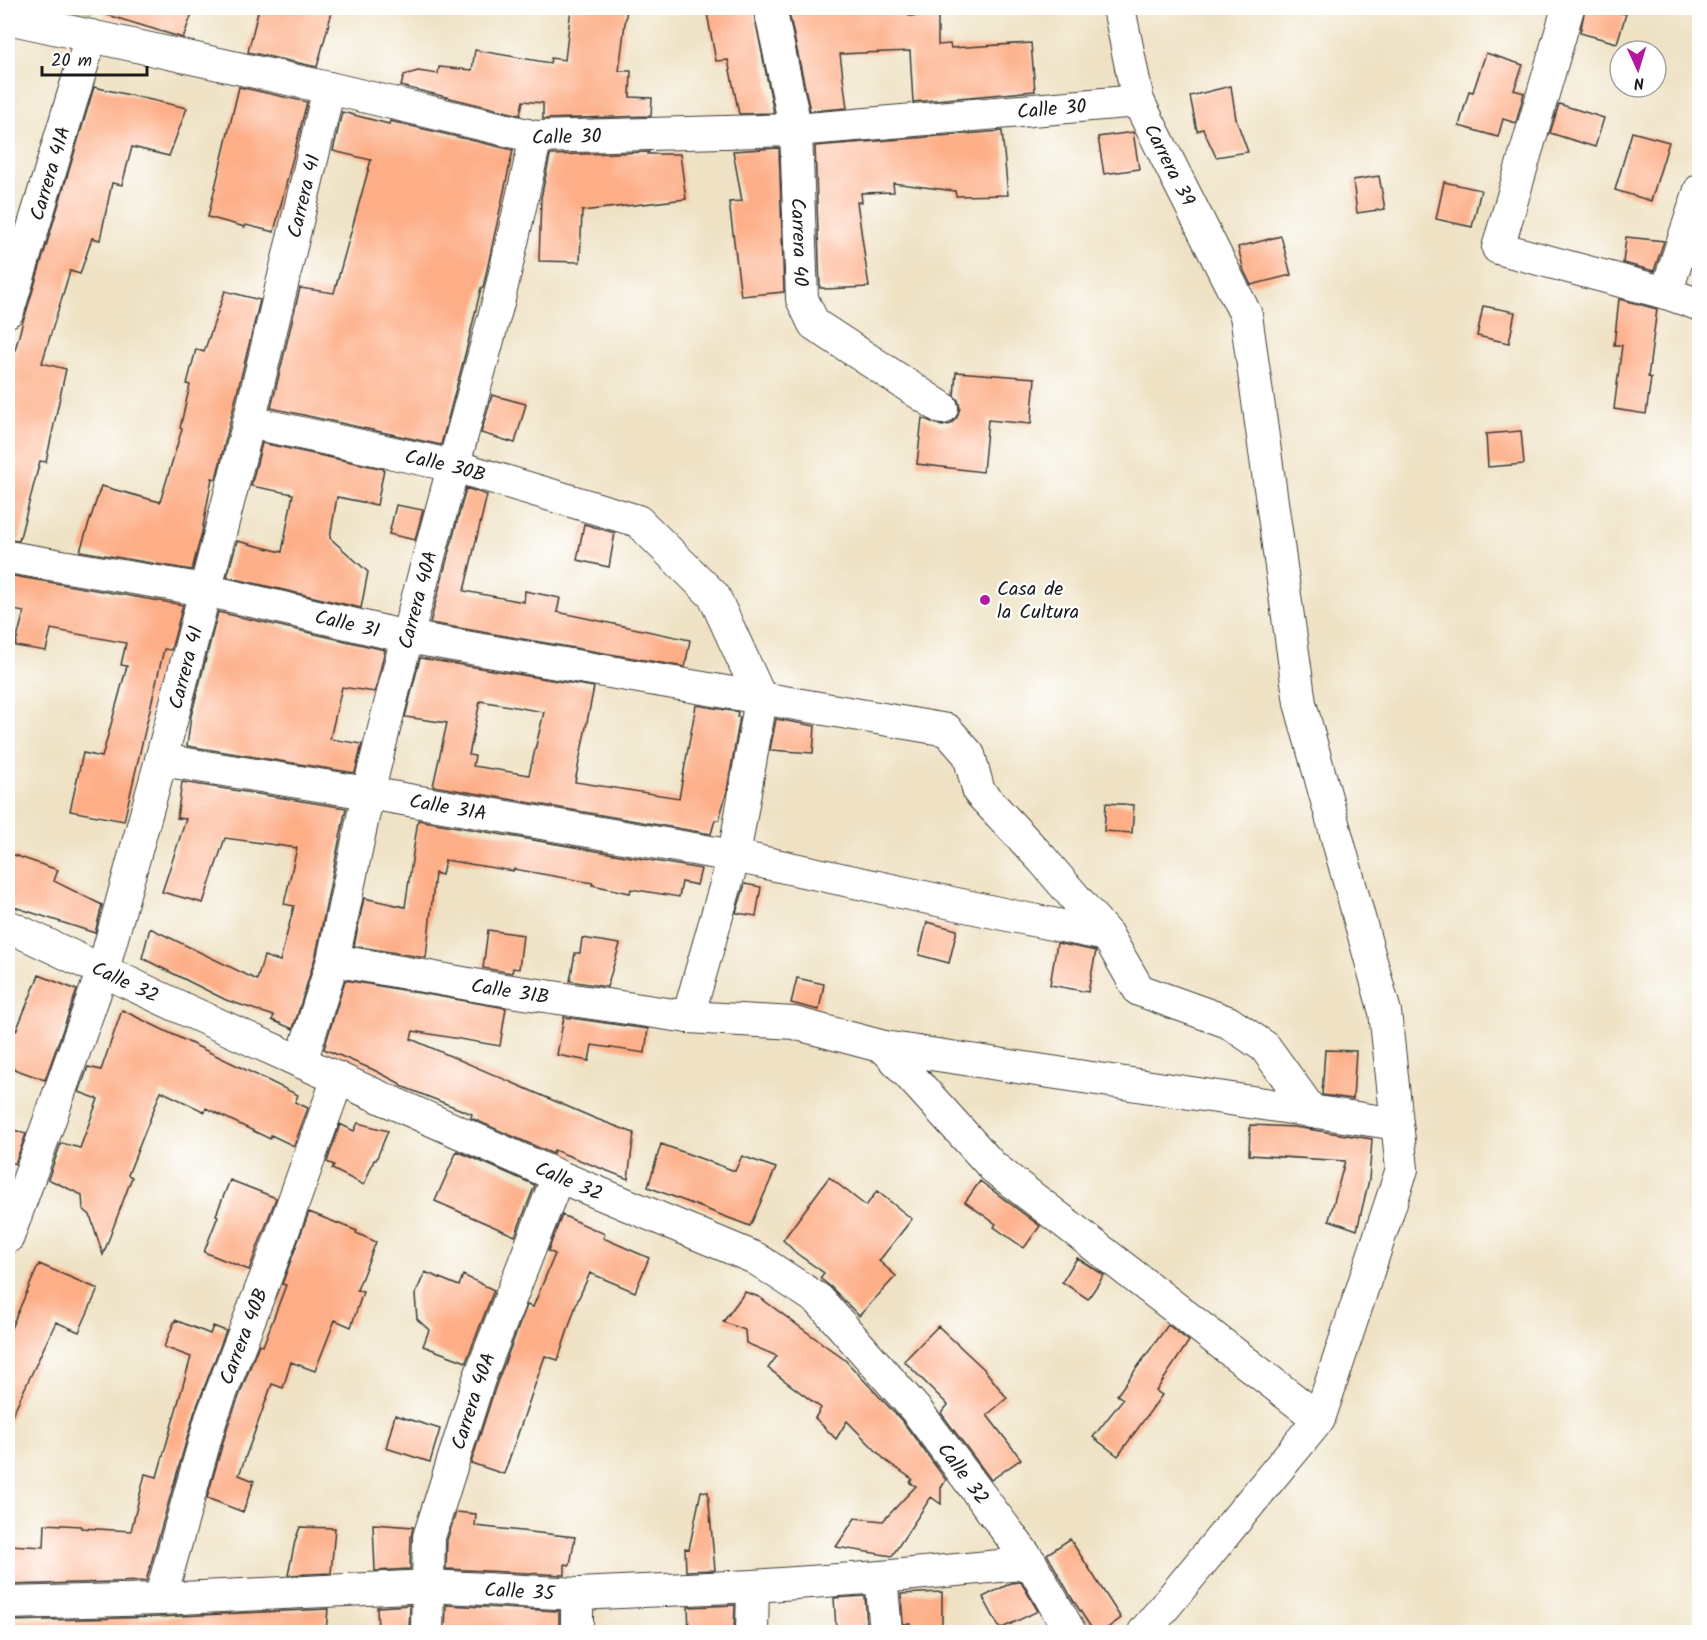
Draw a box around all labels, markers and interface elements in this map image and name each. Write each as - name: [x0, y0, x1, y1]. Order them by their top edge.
- scale bar: [42, 39, 147, 77]
- north arrow: [1608, 39, 1668, 99]
- text: 20 m: [51, 47, 92, 76]
- text: N: [1633, 70, 1645, 95]
- street label: Calle 30: [1016, 91, 1088, 129]
- street label: Carrera 39: [1134, 118, 1203, 212]
- street label: Calle 30: [532, 121, 602, 155]
- street label: Carrera 41A: [22, 123, 81, 225]
- street label: Carrera 41: [280, 151, 331, 241]
- street label: Carrera 40: [780, 197, 816, 287]
- street label: Calle 30B: [401, 442, 489, 493]
- street label: Carrera 40A: [391, 547, 448, 653]
- place label: Casa de la Cultura: [997, 574, 1079, 629]
- marker: Casa de la Cultura: [978, 593, 992, 607]
- street label: Calle 31: [311, 602, 383, 648]
- street label: Carrera 41: [161, 623, 213, 713]
- street label: Calle 31A: [407, 786, 489, 831]
- street label: Calle 32: [86, 954, 164, 1013]
- street label: Calle 31B: [468, 971, 551, 1014]
- street label: Calle 32: [529, 1154, 607, 1211]
- street label: Carrera 40B: [212, 1284, 278, 1390]
- street label: Carrera 40A: [444, 1348, 506, 1454]
- street label: Calle 32: [928, 1436, 996, 1513]
- street label: Calle 35: [483, 1575, 557, 1611]

